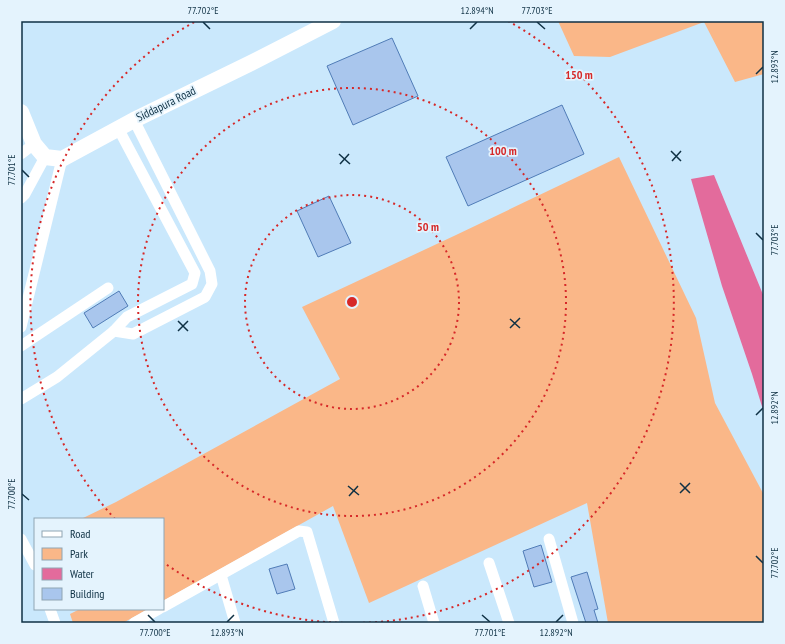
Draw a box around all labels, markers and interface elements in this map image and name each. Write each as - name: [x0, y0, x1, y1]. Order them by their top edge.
- text: 77.702°E: [187, 4, 219, 17]
- text: 12.894°N: [460, 4, 494, 17]
- text: 77.703°E: [521, 4, 553, 17]
- text: 12.893°N: [768, 50, 781, 84]
- text: 150 m: [565, 67, 593, 82]
- street label: Siddapura Road: [134, 83, 198, 124]
- text: 100 m: [489, 143, 517, 158]
- text: 77.701°E: [5, 154, 18, 186]
- text: 50 m: [417, 219, 439, 234]
- text: 77.703°E: [768, 224, 781, 256]
- centre of rings: [345, 295, 359, 309]
- text: 12.892°N: [768, 391, 781, 425]
- text: 77.700°E: [5, 478, 18, 510]
- legend: [34, 518, 164, 610]
- text: Road: [70, 526, 90, 541]
- text: Park: [70, 546, 88, 561]
- text: 77.702°E: [768, 547, 781, 579]
- text: Water: [70, 566, 95, 581]
- text: Building: [70, 586, 105, 601]
- text: 77.700°E: [139, 626, 171, 639]
- text: 12.893°N: [210, 626, 244, 639]
- text: 77.701°E: [474, 626, 506, 639]
- text: 12.892°N: [539, 626, 573, 639]

